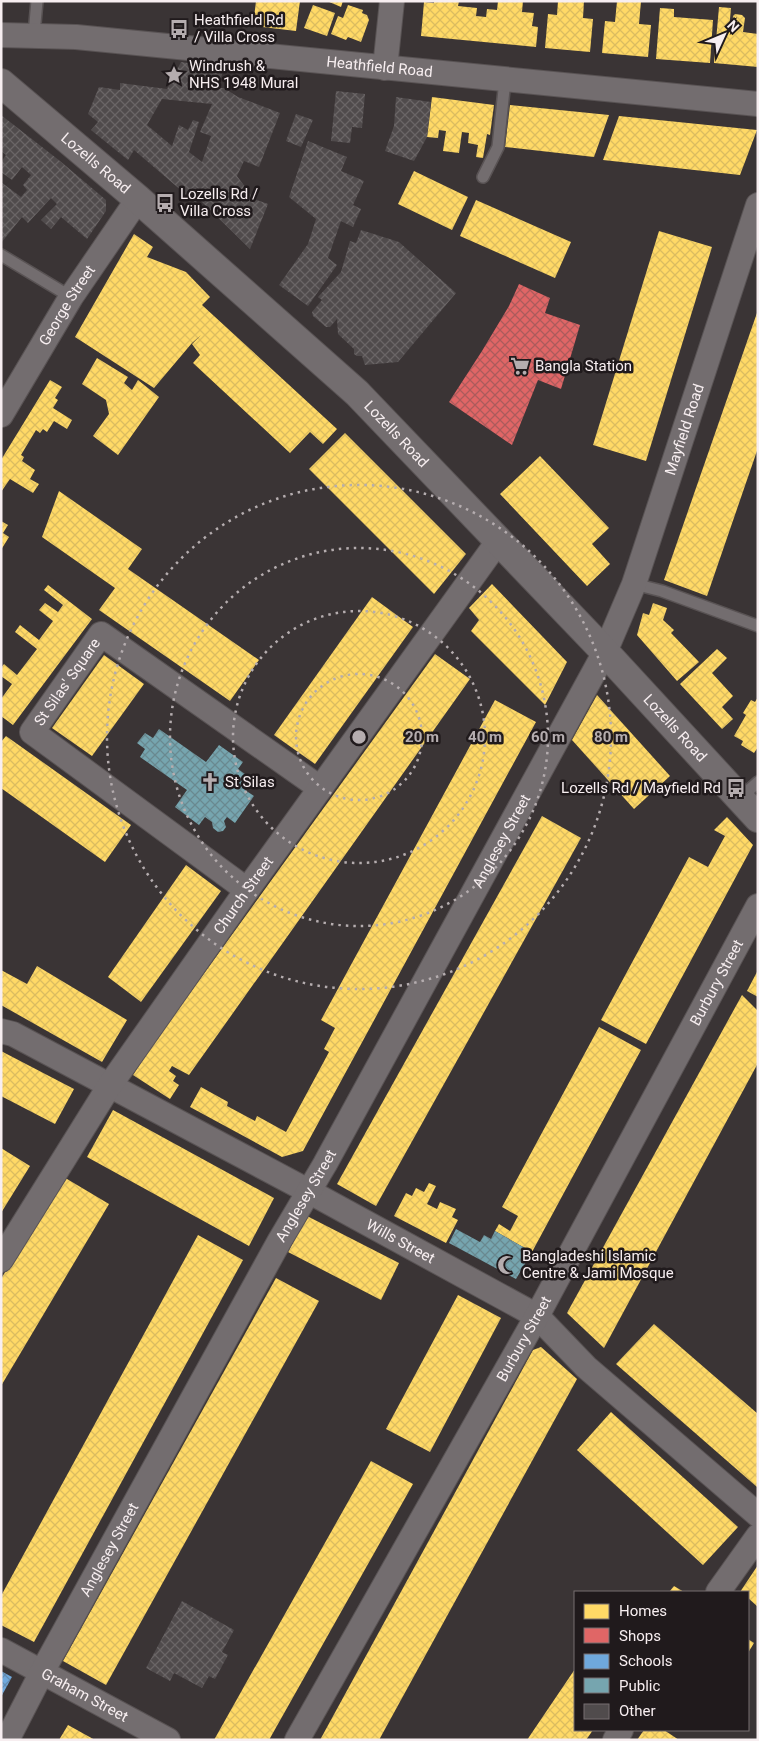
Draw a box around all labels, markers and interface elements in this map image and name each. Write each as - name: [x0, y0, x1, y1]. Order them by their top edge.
- north arrow: [699, 10, 749, 60]
- place label: Heathfield Rd / Villa Cross: [194, 11, 284, 46]
- text: N: [724, 17, 743, 35]
- bus stop icon: Heathfield Rd / Villa Cross: [168, 18, 190, 40]
- street label: Heathfield Road: [326, 53, 433, 81]
- place label: Windrush & NHS 1948 Mural: [189, 57, 298, 92]
- place icon: Windrush & NHS 1948 Mural: [163, 64, 185, 86]
- street label: Lozells Road: [57, 129, 134, 197]
- place label: Lozells Rd / Villa Cross: [180, 185, 258, 220]
- bus stop icon: Lozells Rd / Villa Cross: [154, 192, 176, 214]
- street label: George Street: [35, 262, 99, 349]
- supermarket icon: Bangla Station: [509, 355, 531, 377]
- place label: Bangla Station: [535, 357, 632, 375]
- street label: Mayfield Road: [661, 382, 708, 477]
- street label: Lozells Road: [360, 397, 432, 471]
- street label: St Silas' Square: [30, 635, 104, 729]
- street label: Lozells Road: [640, 691, 710, 765]
- centre of rings: [350, 728, 368, 746]
- text: 20 m: [405, 728, 439, 746]
- text: 40 m: [468, 728, 502, 746]
- text: 60 m: [531, 728, 565, 746]
- text: 80 m: [594, 728, 628, 746]
- church icon: St Silas: [199, 771, 221, 793]
- place label: St Silas: [225, 773, 275, 791]
- bus stop icon: Lozells Rd / Mayfield Rd: [725, 777, 747, 799]
- place label: Lozells Rd / Mayfield Rd: [561, 779, 721, 797]
- street label: Anglesey Street: [469, 791, 535, 891]
- street label: Church Street: [210, 853, 277, 938]
- street label: Burbury Street: [686, 936, 747, 1029]
- street label: Anglesey Street: [272, 1146, 340, 1245]
- street label: Wills Street: [363, 1216, 438, 1267]
- place label: Bangladeshi Islamic Centre & Jami Mosque: [522, 1247, 674, 1282]
- mosque icon: Bangladeshi Islamic Centre & Jami Mosque: [496, 1254, 518, 1276]
- street label: Burbury Street: [493, 1293, 555, 1385]
- street label: Anglesey Street: [76, 1500, 142, 1600]
- legend: [574, 1591, 749, 1731]
- text: Homes: [619, 1602, 667, 1620]
- text: Shops: [619, 1627, 661, 1645]
- text: Schools: [619, 1652, 673, 1670]
- street label: Graham Street: [38, 1664, 131, 1726]
- text: Public: [619, 1677, 660, 1695]
- text: Other: [619, 1702, 656, 1720]

